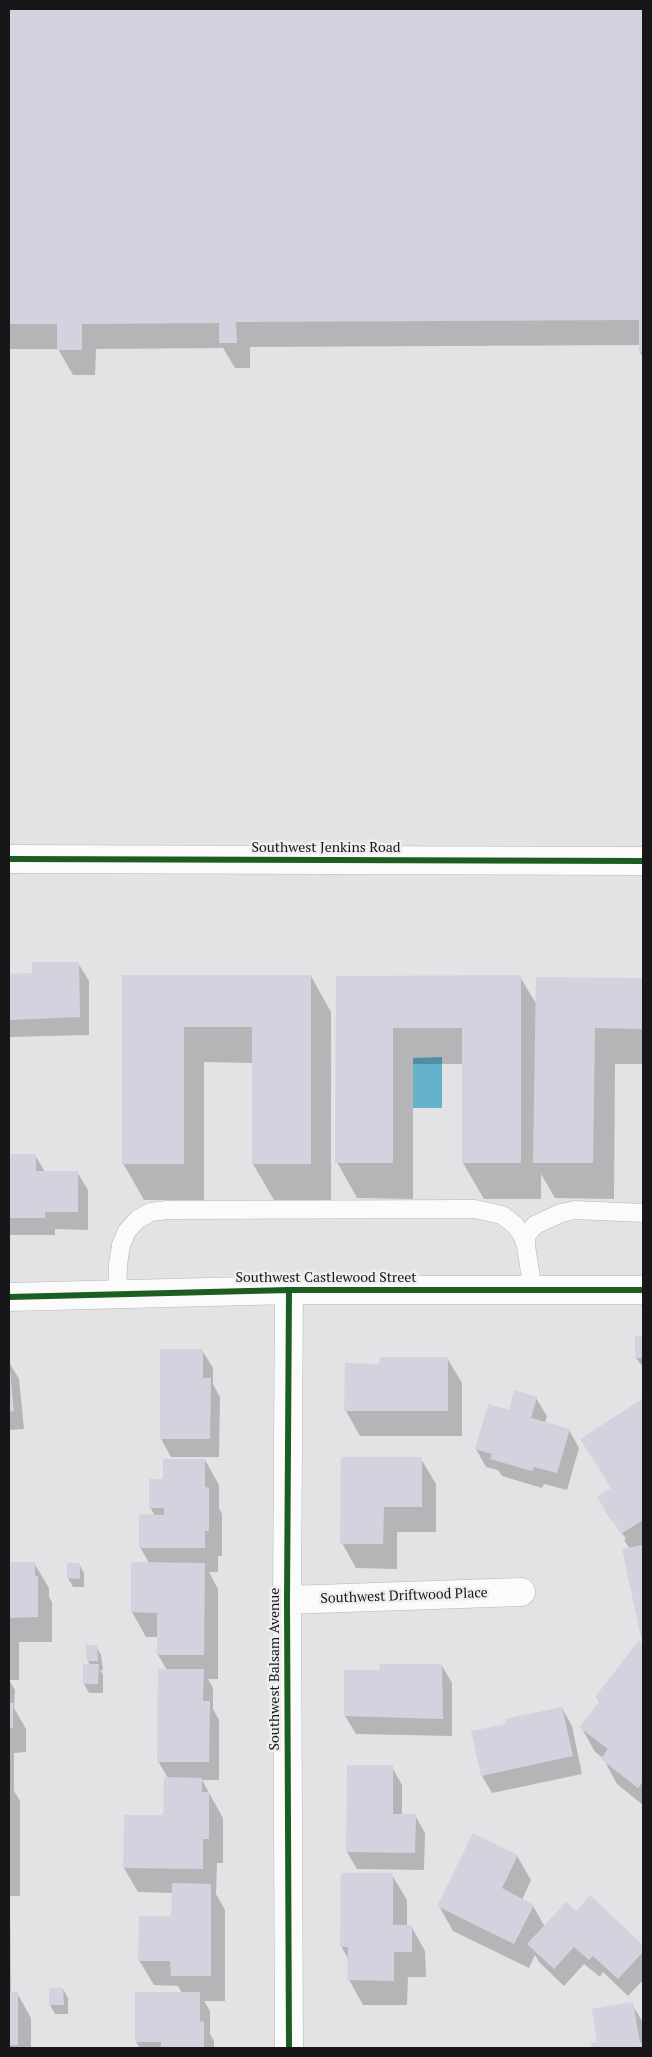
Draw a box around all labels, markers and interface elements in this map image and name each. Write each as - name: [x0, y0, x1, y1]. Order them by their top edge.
- street label: Southwest Jenkins Road: [251, 840, 401, 856]
- street label: Southwest Castlewood Street: [235, 1270, 417, 1286]
- street label: Southwest Driftwood Place: [320, 1585, 488, 1607]
- street label: Southwest Balsam Avenue: [267, 1588, 283, 1750]

